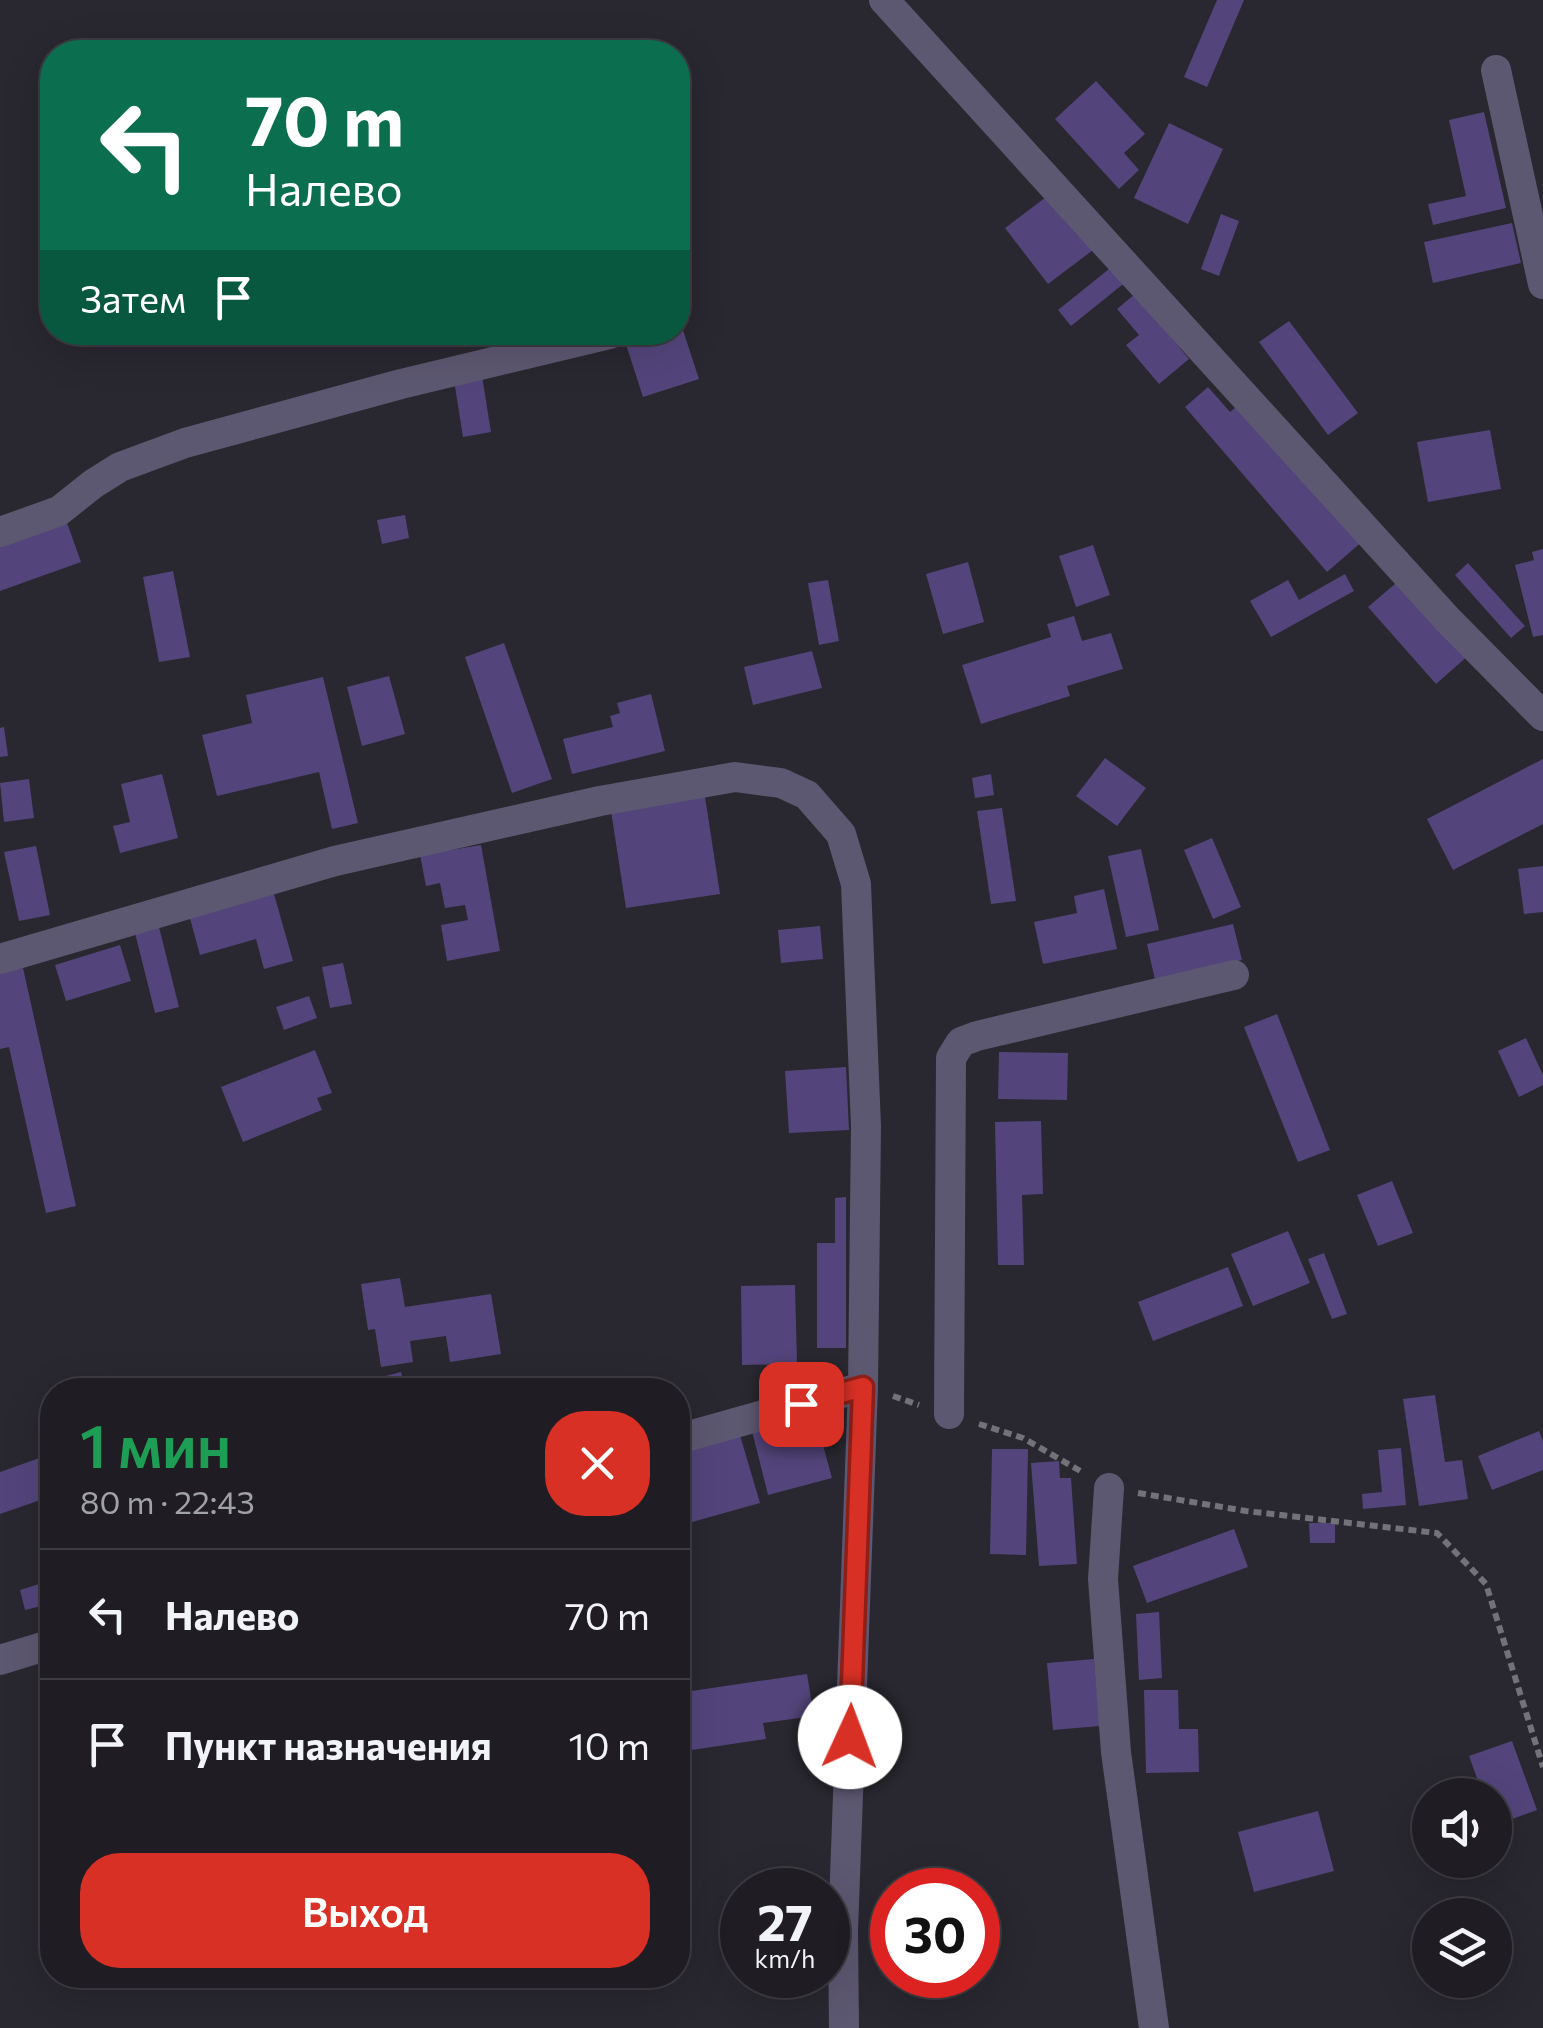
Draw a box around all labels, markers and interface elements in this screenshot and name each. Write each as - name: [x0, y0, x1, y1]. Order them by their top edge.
- text: 70 m: [245, 75, 404, 160]
- icon: left: [80, 80, 210, 210]
- text: Налево: [245, 160, 403, 215]
- icon: arrive: [206, 270, 261, 325]
- text: Затем: [80, 274, 186, 321]
- pin: [759, 1362, 844, 1447]
- icon: arrive: [774, 1377, 829, 1432]
- text: 1 мин: [80, 1407, 231, 1480]
- button: close: [545, 1411, 650, 1516]
- text: 80 m · 22:43: [80, 1481, 255, 1521]
- icon: left: [80, 1587, 135, 1642]
- text: Налево: [165, 1591, 299, 1638]
- text: 70 m: [565, 1591, 650, 1638]
- position arrow: [798, 1685, 902, 1789]
- icon: arrive: [80, 1717, 135, 1772]
- text: Пункт назначения: [165, 1721, 492, 1768]
- text: 10 m: [569, 1721, 650, 1768]
- map controls: [1412, 1778, 1512, 1998]
- button: sound: [1412, 1778, 1512, 1878]
- button: Выход: [80, 1853, 650, 1968]
- speed limit sign: 30: [870, 1868, 1000, 1998]
- text: 27: [757, 1890, 813, 1951]
- button: layers: [1412, 1898, 1512, 1998]
- text: km/h: [755, 1943, 815, 1973]

